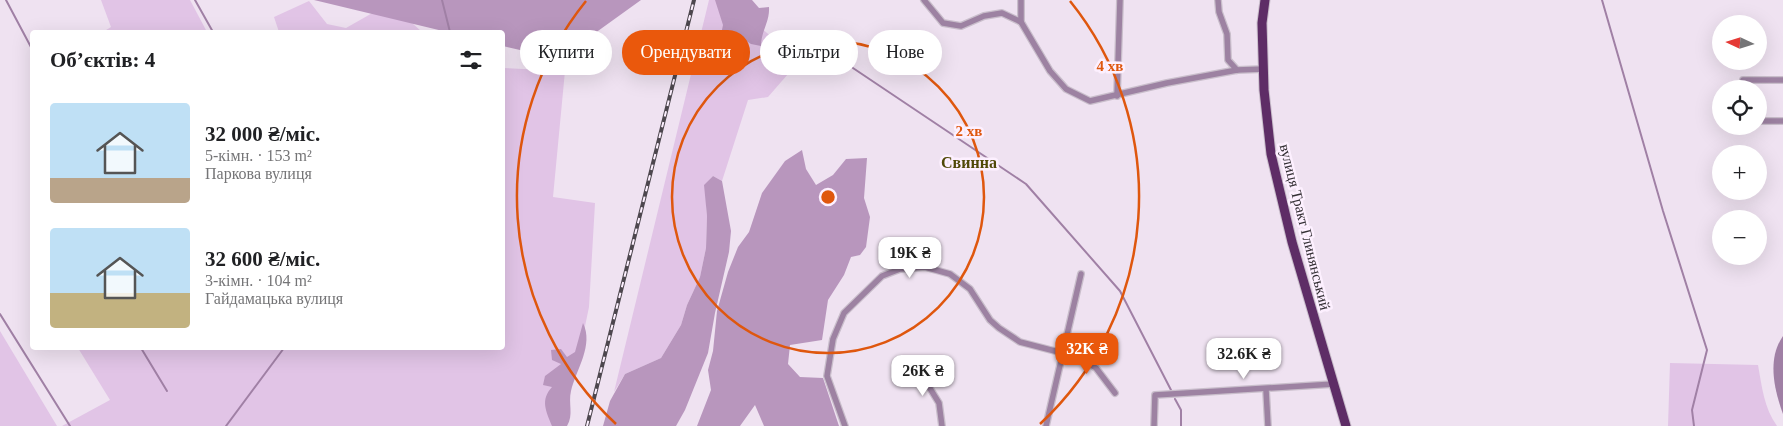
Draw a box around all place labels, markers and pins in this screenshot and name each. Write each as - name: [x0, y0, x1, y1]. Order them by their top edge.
- centre of rings: [819, 188, 837, 206]
- pin: 19K ₴: [875, 236, 945, 279]
- pin: 32K ₴: [1052, 332, 1122, 375]
- pin: 32.6K ₴: [1198, 338, 1290, 380]
- pin: 26K ₴: [888, 354, 958, 397]

